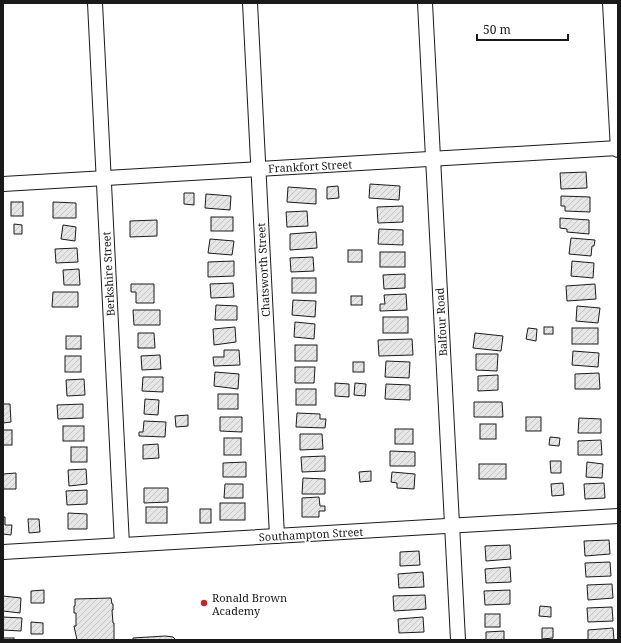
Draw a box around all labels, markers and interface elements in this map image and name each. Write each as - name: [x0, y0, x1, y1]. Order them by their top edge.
- scale bar: [477, 16, 568, 42]
- text: 50 m: [483, 21, 511, 38]
- street label: Frankfort Street: [268, 156, 353, 176]
- street label: Chatsworth Street: [253, 222, 273, 317]
- street label: Berkshire Street: [98, 231, 118, 317]
- street label: Balfour Road: [432, 287, 450, 357]
- street label: Southampton Street: [258, 524, 364, 544]
- place label: Ronald Brown Academy: [212, 590, 287, 618]
- marker: Ronald Brown Academy: [199, 598, 209, 608]

